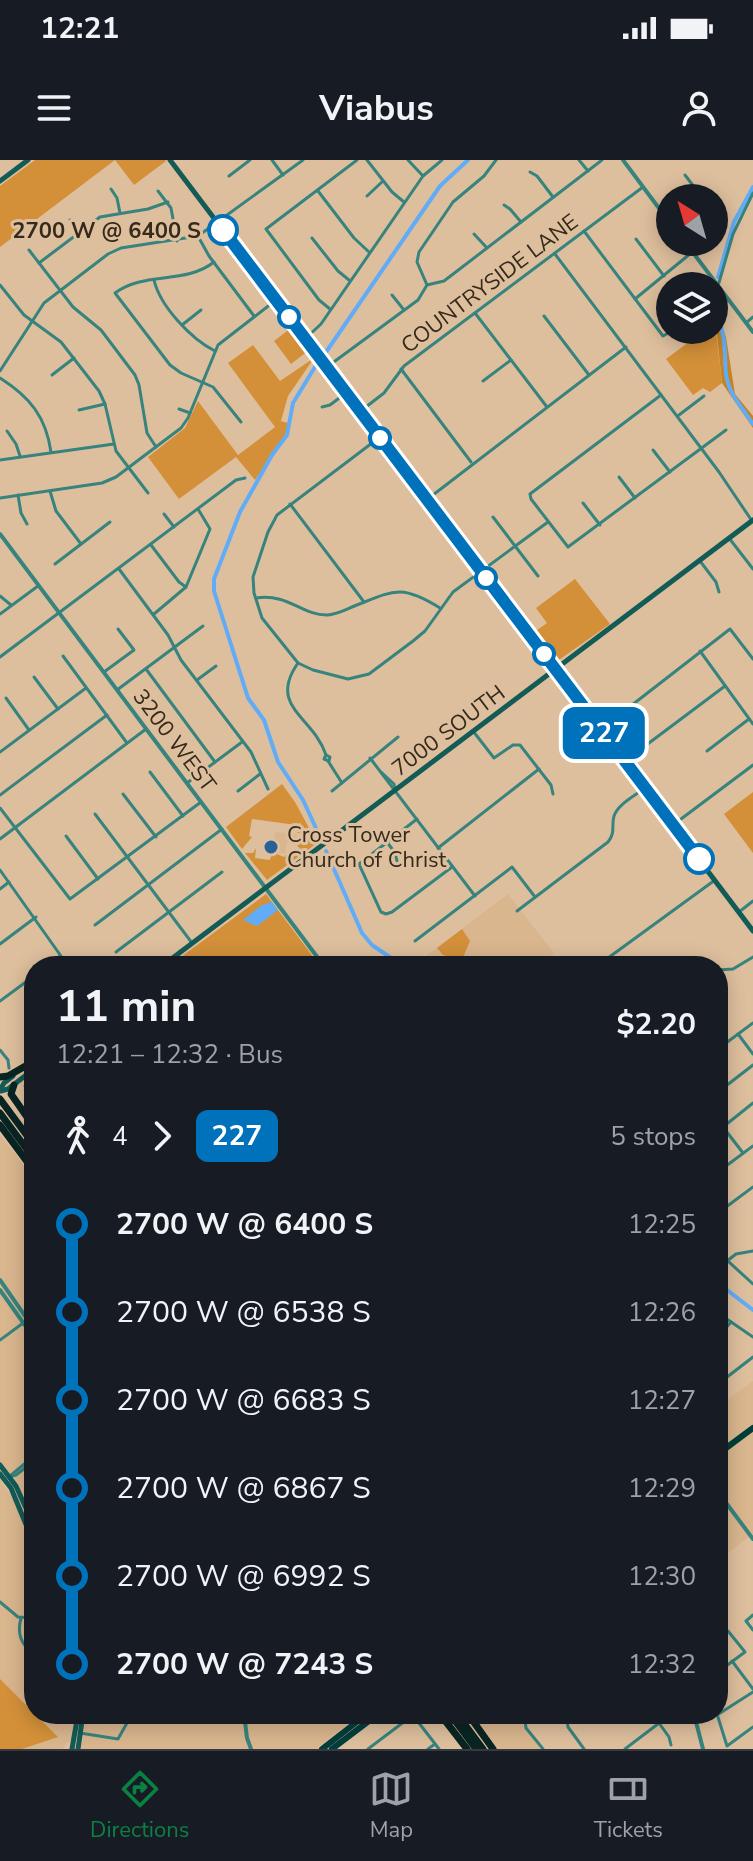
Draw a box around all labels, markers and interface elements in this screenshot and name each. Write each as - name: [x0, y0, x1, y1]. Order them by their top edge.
- text: 12:21: [40, 8, 119, 49]
- text: Viabus: [319, 84, 434, 133]
- icon: menu: [32, 86, 76, 130]
- icon: person: [677, 86, 721, 130]
- north arrow: [656, 184, 728, 256]
- map controls: [656, 184, 728, 344]
- street label: COUNTRYSIDE LANE: [395, 207, 584, 360]
- marker: 2700 W @ 6400 S: [208, 215, 238, 245]
- place label: 2700 W @ 6400 S: [12, 216, 201, 246]
- button: layers: [656, 272, 728, 344]
- unlabelled marker: [278, 306, 300, 328]
- unlabelled marker: [369, 427, 391, 449]
- unlabelled marker: [475, 567, 497, 589]
- unlabelled marker: [533, 643, 555, 665]
- street label: 7000 SOUTH: [386, 678, 511, 783]
- street label: 3200 WEST: [126, 683, 223, 799]
- line badge: 227: [558, 707, 650, 759]
- text: 227: [579, 714, 629, 752]
- place label: Cross Tower Church of Christ: [287, 820, 447, 875]
- marker: Cross Tower Church of Christ: [262, 838, 280, 856]
- unlabelled marker: [684, 844, 714, 874]
- text: 11 min: [56, 977, 196, 1037]
- text: $2.20: [617, 1004, 696, 1045]
- text: 12:21 – 12:32 · Bus: [56, 1037, 283, 1072]
- icon: walk: [56, 1114, 100, 1158]
- icon: forward: [140, 1114, 184, 1158]
- text: 227: [212, 1117, 262, 1155]
- text: 4: [112, 1119, 128, 1154]
- text: 5 stops: [610, 1119, 696, 1154]
- text: 2700 W @ 6400 S: [116, 1204, 373, 1245]
- text: 12:25: [628, 1207, 696, 1242]
- text: 2700 W @ 6538 S: [116, 1292, 371, 1333]
- text: 12:26: [628, 1295, 696, 1330]
- text: 2700 W @ 6683 S: [116, 1380, 371, 1421]
- text: 12:27: [628, 1383, 696, 1418]
- text: 2700 W @ 6867 S: [116, 1468, 371, 1509]
- text: 12:29: [628, 1471, 696, 1506]
- text: 2700 W @ 6992 S: [116, 1556, 371, 1597]
- text: 12:30: [628, 1559, 696, 1594]
- text: 2700 W @ 7243 S: [116, 1644, 373, 1685]
- text: 12:32: [628, 1647, 696, 1682]
- tab: Directions: [90, 1767, 189, 1845]
- tab: Map: [369, 1767, 413, 1845]
- tab: Tickets: [594, 1767, 663, 1845]

